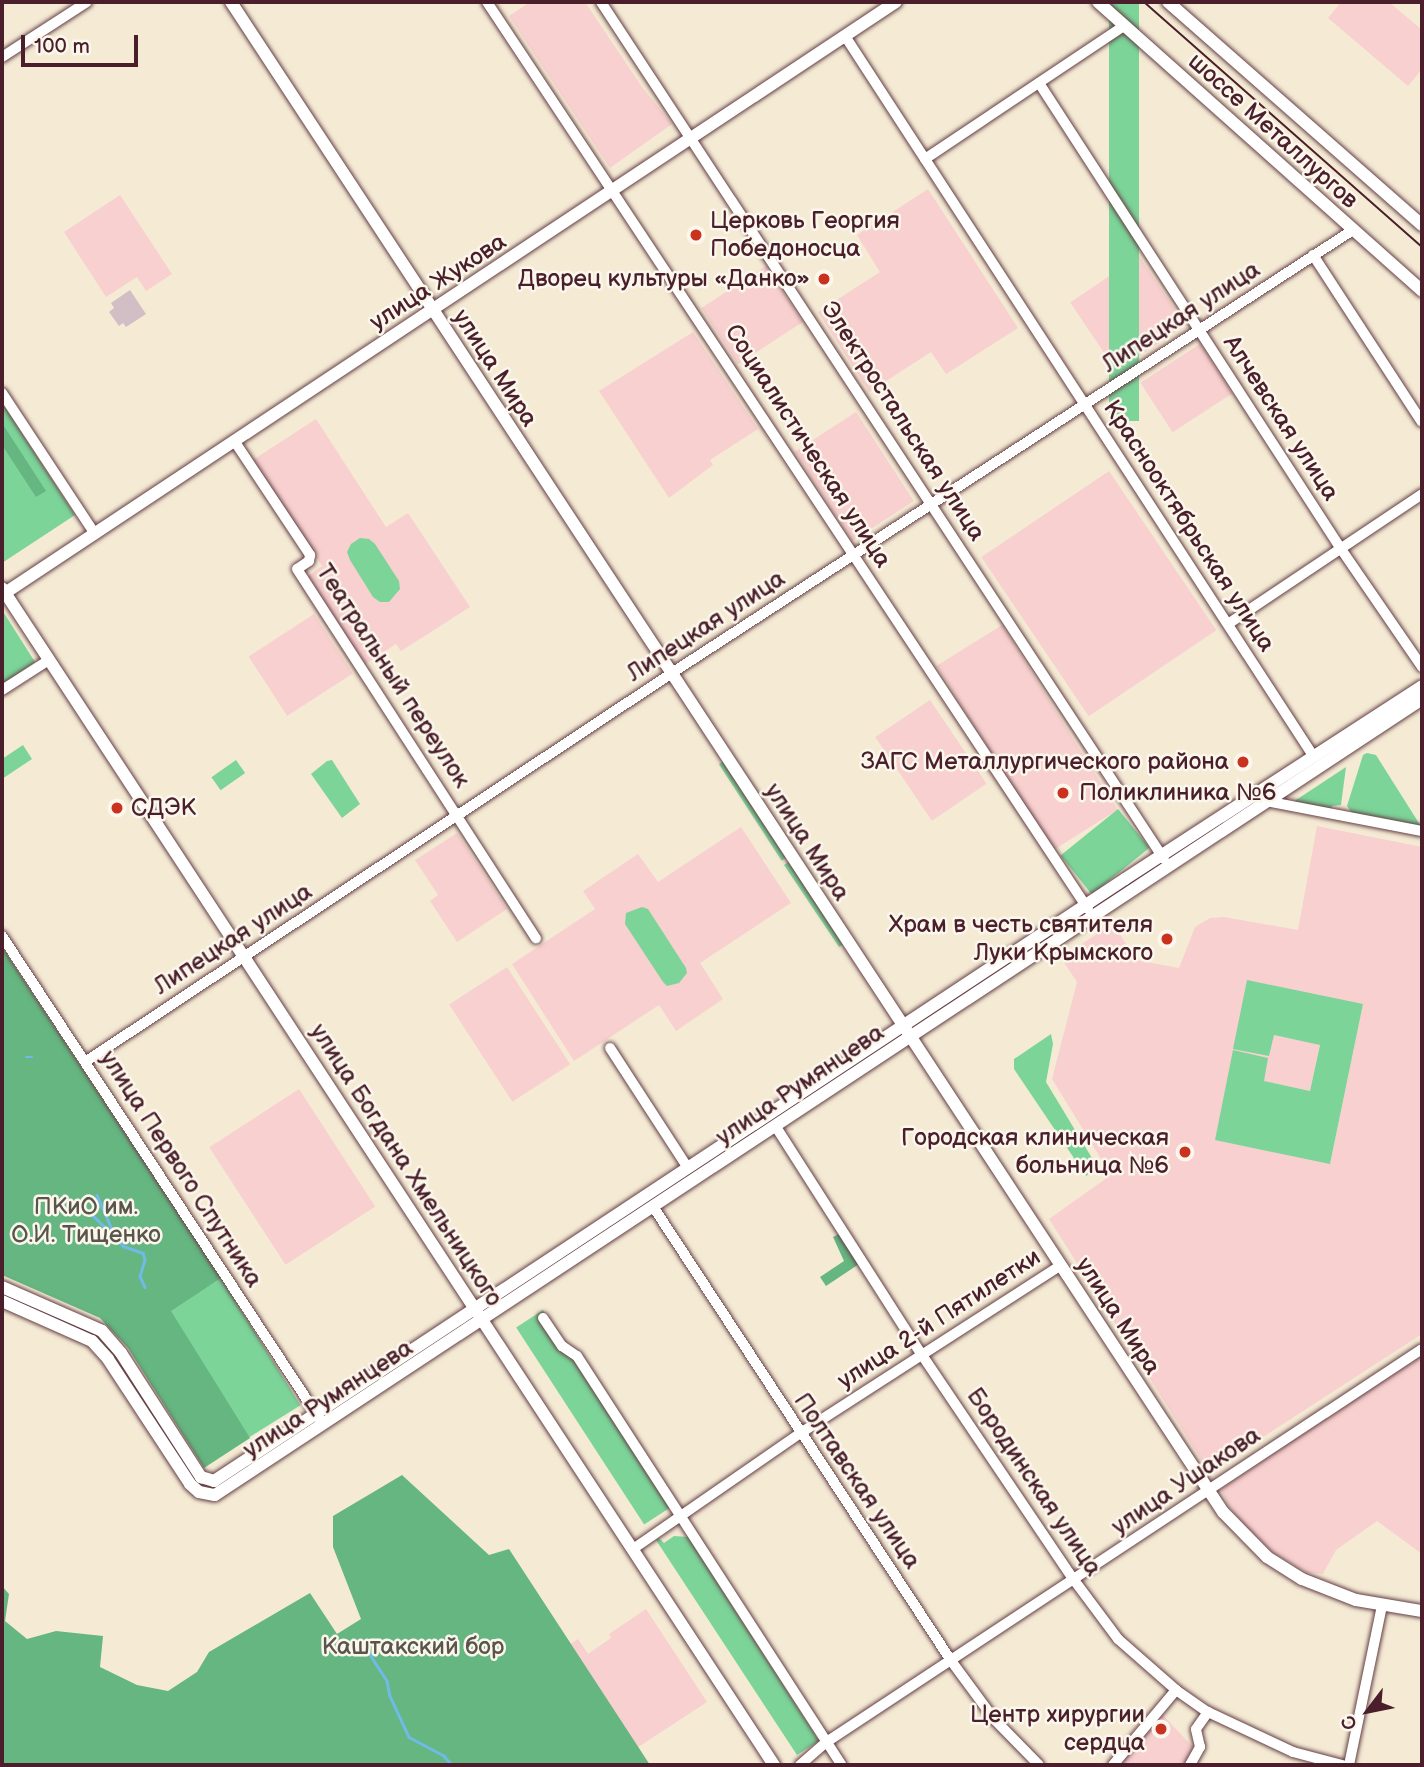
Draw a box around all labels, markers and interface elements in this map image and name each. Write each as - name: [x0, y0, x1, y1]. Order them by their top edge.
- scale bar: [24, 21, 142, 65]
- text: 100 m: [34, 34, 90, 59]
- street label: шоссе Металлургов: [1182, 47, 1364, 215]
- place label: Церковь Георгия Победоносца: [710, 207, 900, 263]
- street label: улица Жукова: [364, 227, 512, 337]
- marker: Церковь Георгия Победоносца: [688, 227, 704, 243]
- street label: Липецкая улица: [1096, 255, 1266, 379]
- place label: Дворец культуры «Данко»: [518, 265, 810, 293]
- marker: Дворец культуры «Данко»: [816, 271, 832, 287]
- street label: Электростальская улица: [815, 296, 991, 546]
- street label: улица Мира: [446, 304, 544, 432]
- street label: Социалистическая улица: [719, 319, 897, 573]
- street label: Алчевская улица: [1217, 330, 1345, 506]
- street label: Краснооктябрьская улица: [1097, 395, 1281, 657]
- street label: Театральный переулок: [310, 559, 476, 793]
- street label: Липецкая улица: [621, 564, 791, 688]
- place label: ЗАГС Металлургического района: [861, 748, 1229, 776]
- marker: ЗАГС Металлургического района: [1235, 754, 1251, 770]
- street label: улица Мира: [758, 778, 856, 906]
- place label: Поликлиника №6: [1079, 779, 1276, 807]
- marker: Поликлиника №6: [1053, 783, 1073, 803]
- place label: СДЭК: [131, 794, 196, 822]
- marker: СДЭК: [109, 800, 125, 816]
- street label: Липецкая улица: [148, 877, 318, 1001]
- place label: Храм в честь святителя Луки Крымского: [889, 911, 1153, 967]
- marker: Храм в честь святителя Луки Крымского: [1159, 931, 1175, 947]
- street label: улица Богдана Хмельницкого: [304, 1018, 508, 1312]
- street label: улица Румянцева: [711, 1018, 889, 1152]
- street label: улица Первого Спутника: [94, 1045, 268, 1293]
- place label: Городская клиническая больница №6: [901, 1124, 1169, 1180]
- marker: Городская клиническая больница №6: [1175, 1142, 1195, 1162]
- park label: ПКиО им. О.И. Тищенко: [11, 1193, 161, 1249]
- street label: улица 2-й Пятилетки: [832, 1243, 1046, 1395]
- street label: улица Мира: [1069, 1252, 1167, 1380]
- street label: улица Румянцева: [238, 1334, 418, 1464]
- street label: Бородинская улица: [960, 1382, 1108, 1582]
- street label: Полтавская улица: [788, 1388, 926, 1574]
- street label: улица Ушакова: [1106, 1421, 1266, 1541]
- park label: Каштакский бор: [322, 1633, 504, 1661]
- north arrow: [1333, 1676, 1403, 1746]
- place label: Центр хирургии сердца: [970, 1701, 1145, 1757]
- text: С: [1337, 1711, 1363, 1734]
- marker: Центр хирургии сердца: [1151, 1719, 1171, 1739]

